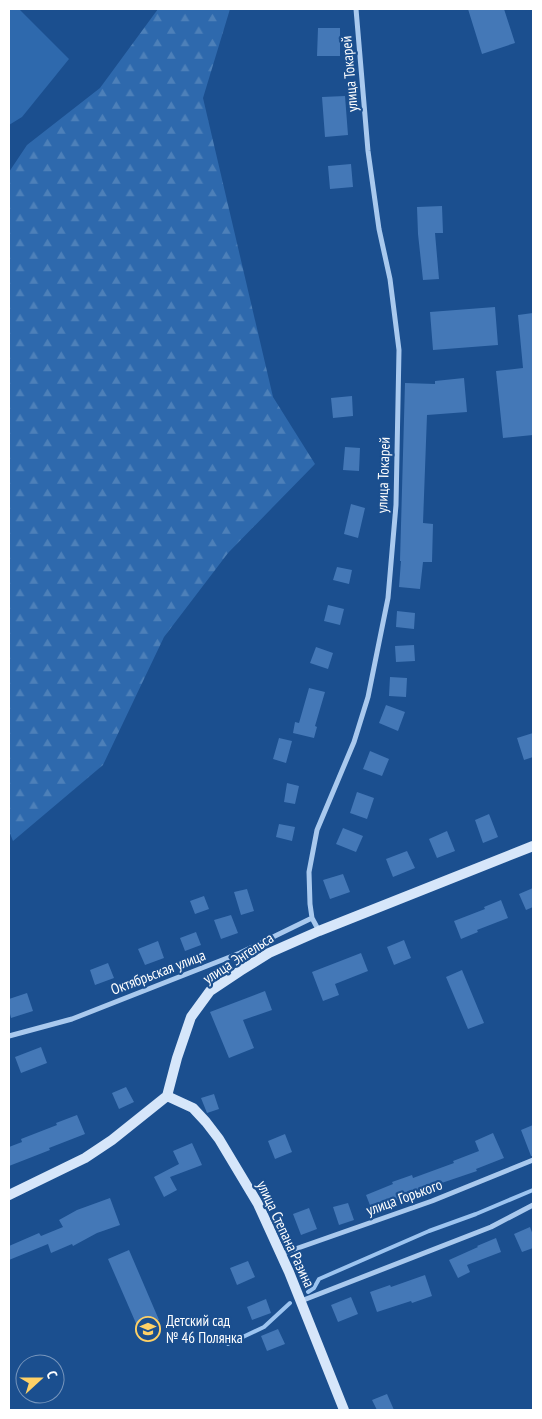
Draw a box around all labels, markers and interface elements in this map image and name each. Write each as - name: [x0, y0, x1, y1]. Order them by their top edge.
- street label: улица Токарей: [336, 35, 362, 113]
- street label: улица Токарей: [372, 437, 394, 513]
- street label: улица Энгельса: [199, 928, 277, 988]
- street label: Октябрьская улица: [108, 945, 208, 999]
- street label: улица Горького: [363, 1174, 445, 1220]
- street label: улица Степана Разина: [253, 1178, 319, 1290]
- place label: Детский сад № 46 Полянка: [166, 1311, 243, 1347]
- school or university icon: Детский сад № 46 Полянка: [135, 1316, 161, 1342]
- north arrow: [15, 1354, 65, 1404]
- text: С: [43, 1368, 62, 1381]

